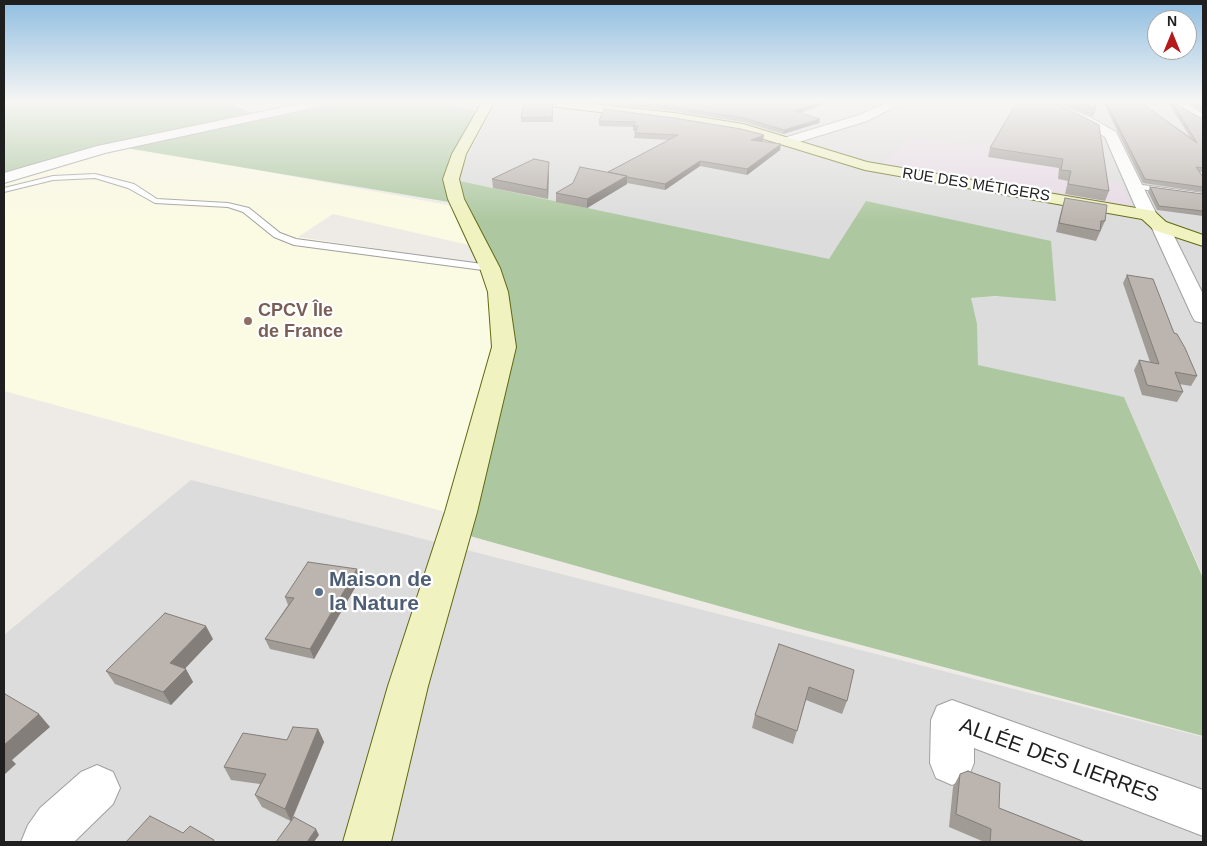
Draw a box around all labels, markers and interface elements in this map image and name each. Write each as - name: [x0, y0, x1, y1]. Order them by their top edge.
- north arrow: [1147, 10, 1197, 60]
- text: N: [1167, 13, 1177, 29]
- street label: RUE DES MÉTIGERS: [901, 164, 1051, 206]
- place label: CPCV Île de France: [258, 300, 343, 342]
- marker: CPCV Île de France: [242, 315, 254, 327]
- place label: Maison de la Nature: [329, 567, 432, 617]
- marker: Maison de la Nature: [313, 586, 325, 598]
- street label: ALLÉE DES LIERRES: [956, 713, 1162, 809]

